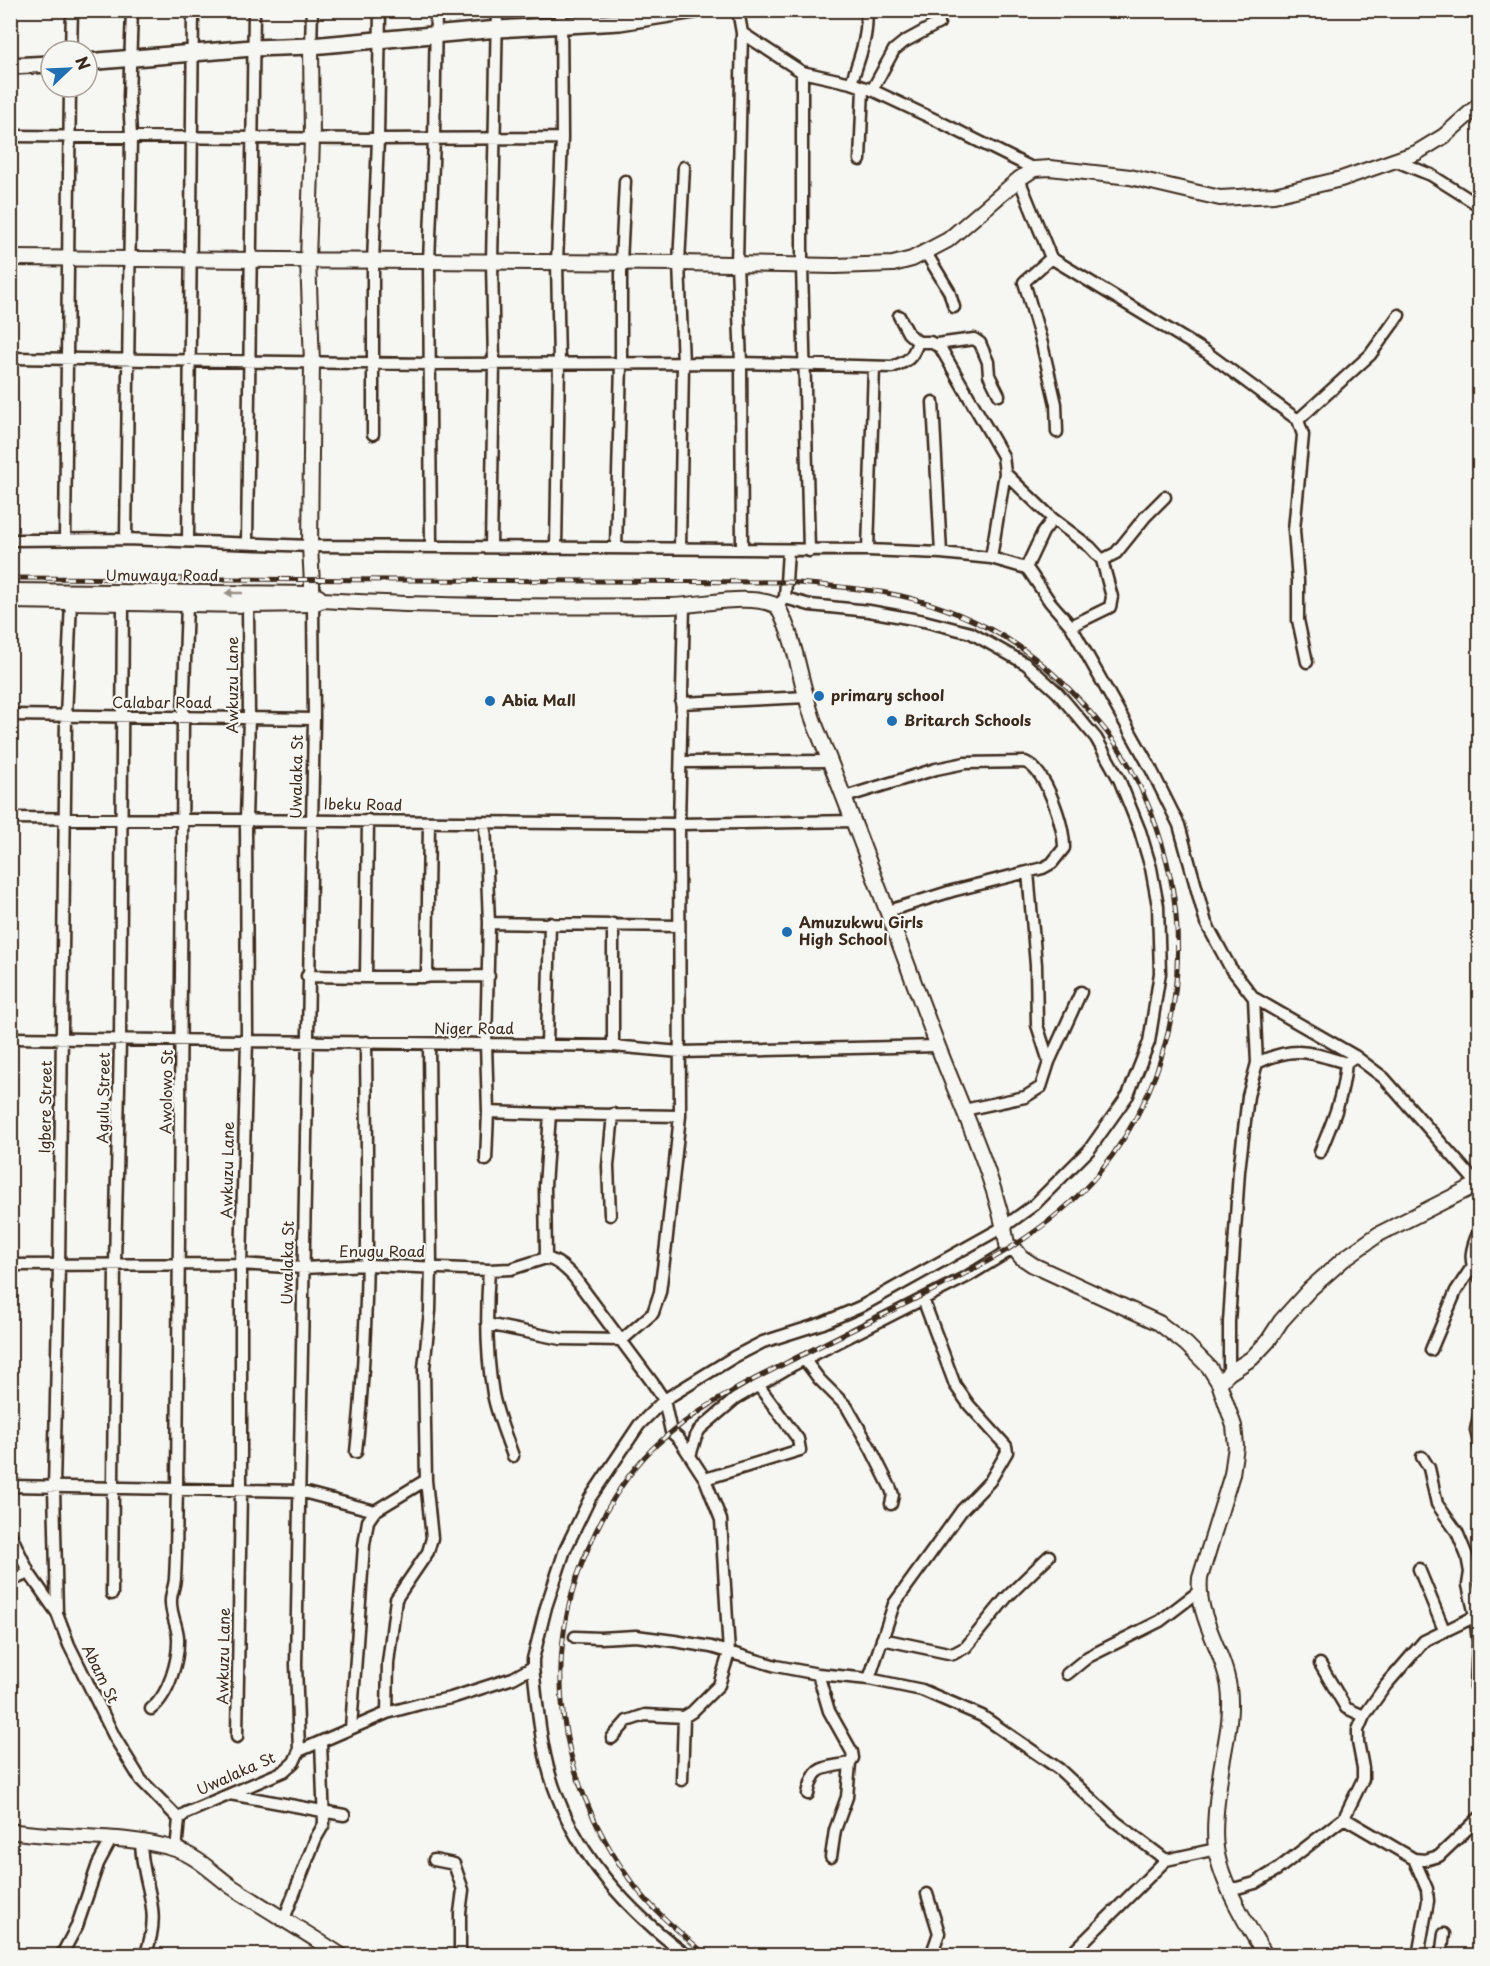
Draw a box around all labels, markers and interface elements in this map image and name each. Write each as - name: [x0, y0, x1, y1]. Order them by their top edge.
- north arrow: [39, 39, 99, 99]
- text: N: [70, 52, 97, 73]
- street label: Umuwaya Road: [106, 563, 218, 586]
- one-way arrow: [224, 588, 243, 598]
- street label: Awkuzu Lane: [220, 636, 243, 734]
- place label: primary school: [831, 683, 944, 706]
- place label: Abia Mall: [502, 688, 576, 711]
- marker: primary school: [812, 689, 826, 703]
- street label: Calabar Road: [112, 690, 212, 713]
- marker: Abia Mall: [483, 694, 497, 708]
- place label: Britarch Schools: [904, 708, 1031, 731]
- marker: Britarch Schools: [885, 714, 899, 728]
- street label: Uwalaka St: [283, 735, 308, 819]
- street label: Ibeku Road: [323, 791, 403, 816]
- place label: Amuzukwu Girls High School: [799, 910, 923, 950]
- marker: Amuzukwu Girls High School: [780, 925, 794, 939]
- street label: Niger Road: [434, 1016, 514, 1039]
- street label: Awolowo St: [153, 1050, 178, 1134]
- street label: Agulu Street: [90, 1052, 115, 1144]
- street label: Igbere Street: [32, 1060, 57, 1154]
- street label: Awkuzu Lane: [214, 1121, 239, 1219]
- street label: Uwalaka St: [274, 1221, 299, 1305]
- street label: Enugu Road: [339, 1239, 425, 1262]
- street label: Awkuzu Lane: [210, 1607, 235, 1705]
- street label: Abam St: [77, 1640, 126, 1707]
- street label: Uwalaka St: [192, 1745, 278, 1800]

